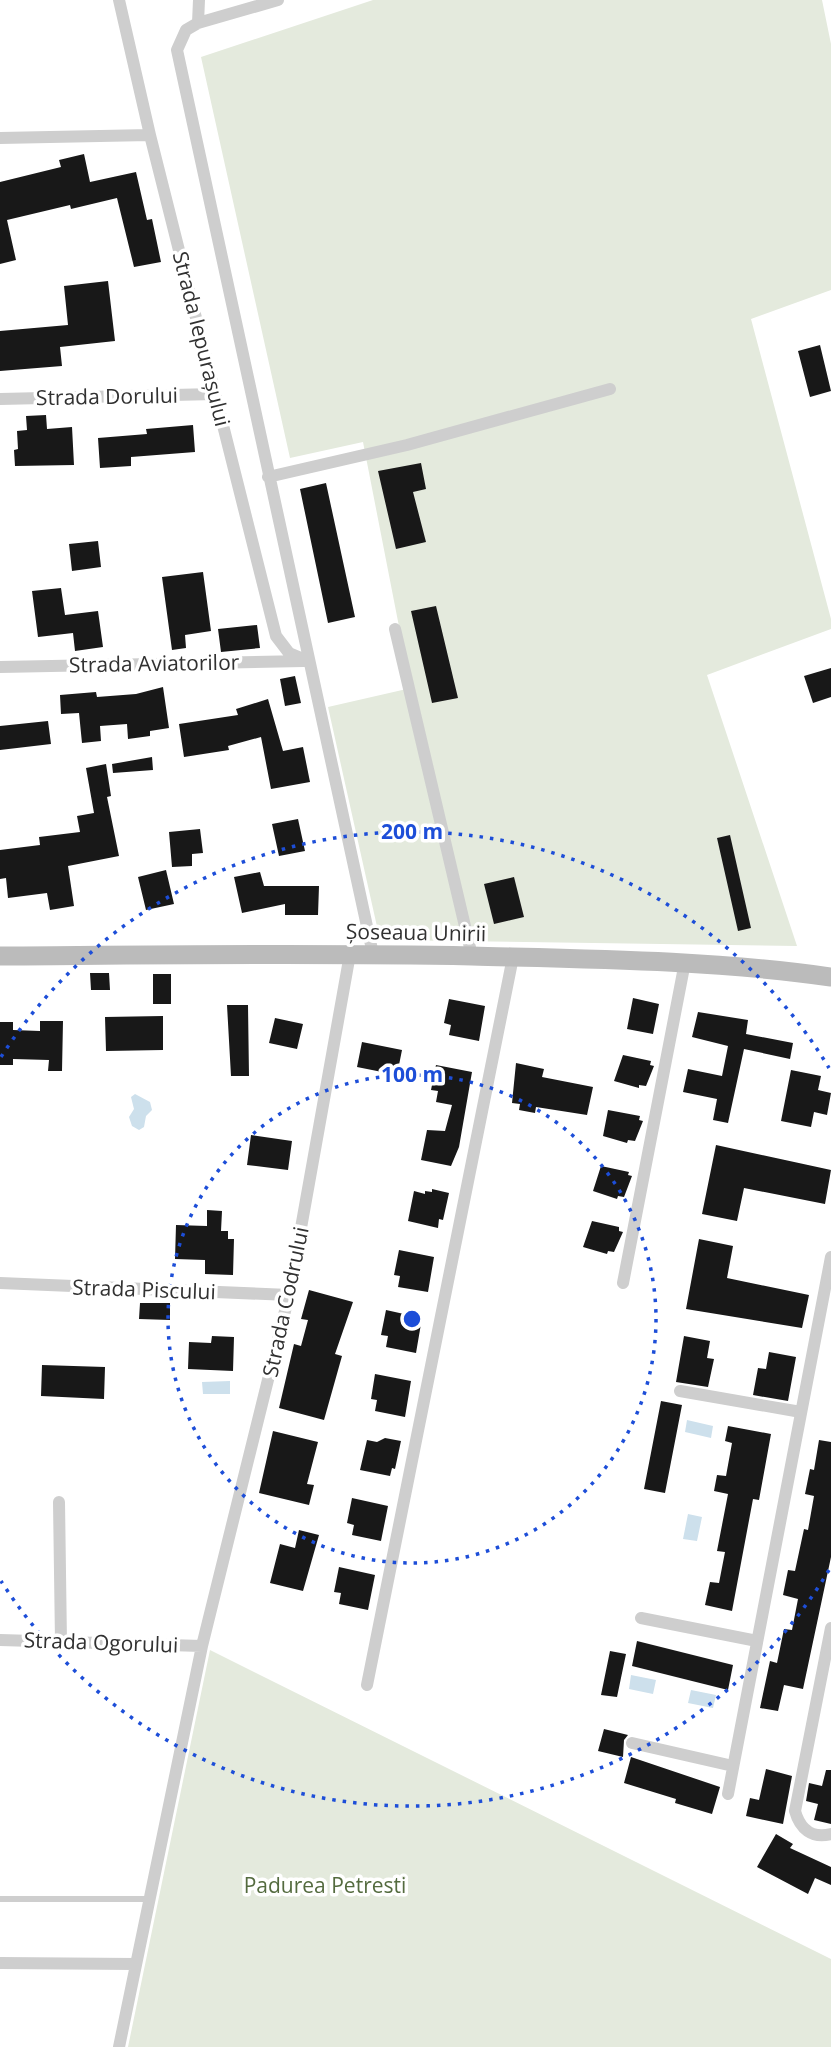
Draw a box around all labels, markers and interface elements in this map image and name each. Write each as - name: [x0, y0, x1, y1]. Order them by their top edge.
- street label: Strada Iepurașului: [167, 248, 237, 429]
- street label: Strada Dorului: [36, 381, 178, 411]
- street label: Strada Aviatorilor: [69, 648, 240, 678]
- text: 200 m: [381, 817, 443, 845]
- street label: Șoseaua Unirii: [346, 917, 486, 947]
- text: 100 m: [381, 1060, 443, 1088]
- street label: Strada Codrului: [255, 1224, 315, 1379]
- street label: Strada Piscului: [72, 1273, 216, 1305]
- centre of rings: [400, 1307, 424, 1331]
- street label: Strada Ogorului: [23, 1625, 179, 1659]
- park label: Padurea Petresti: [244, 1871, 406, 1899]

